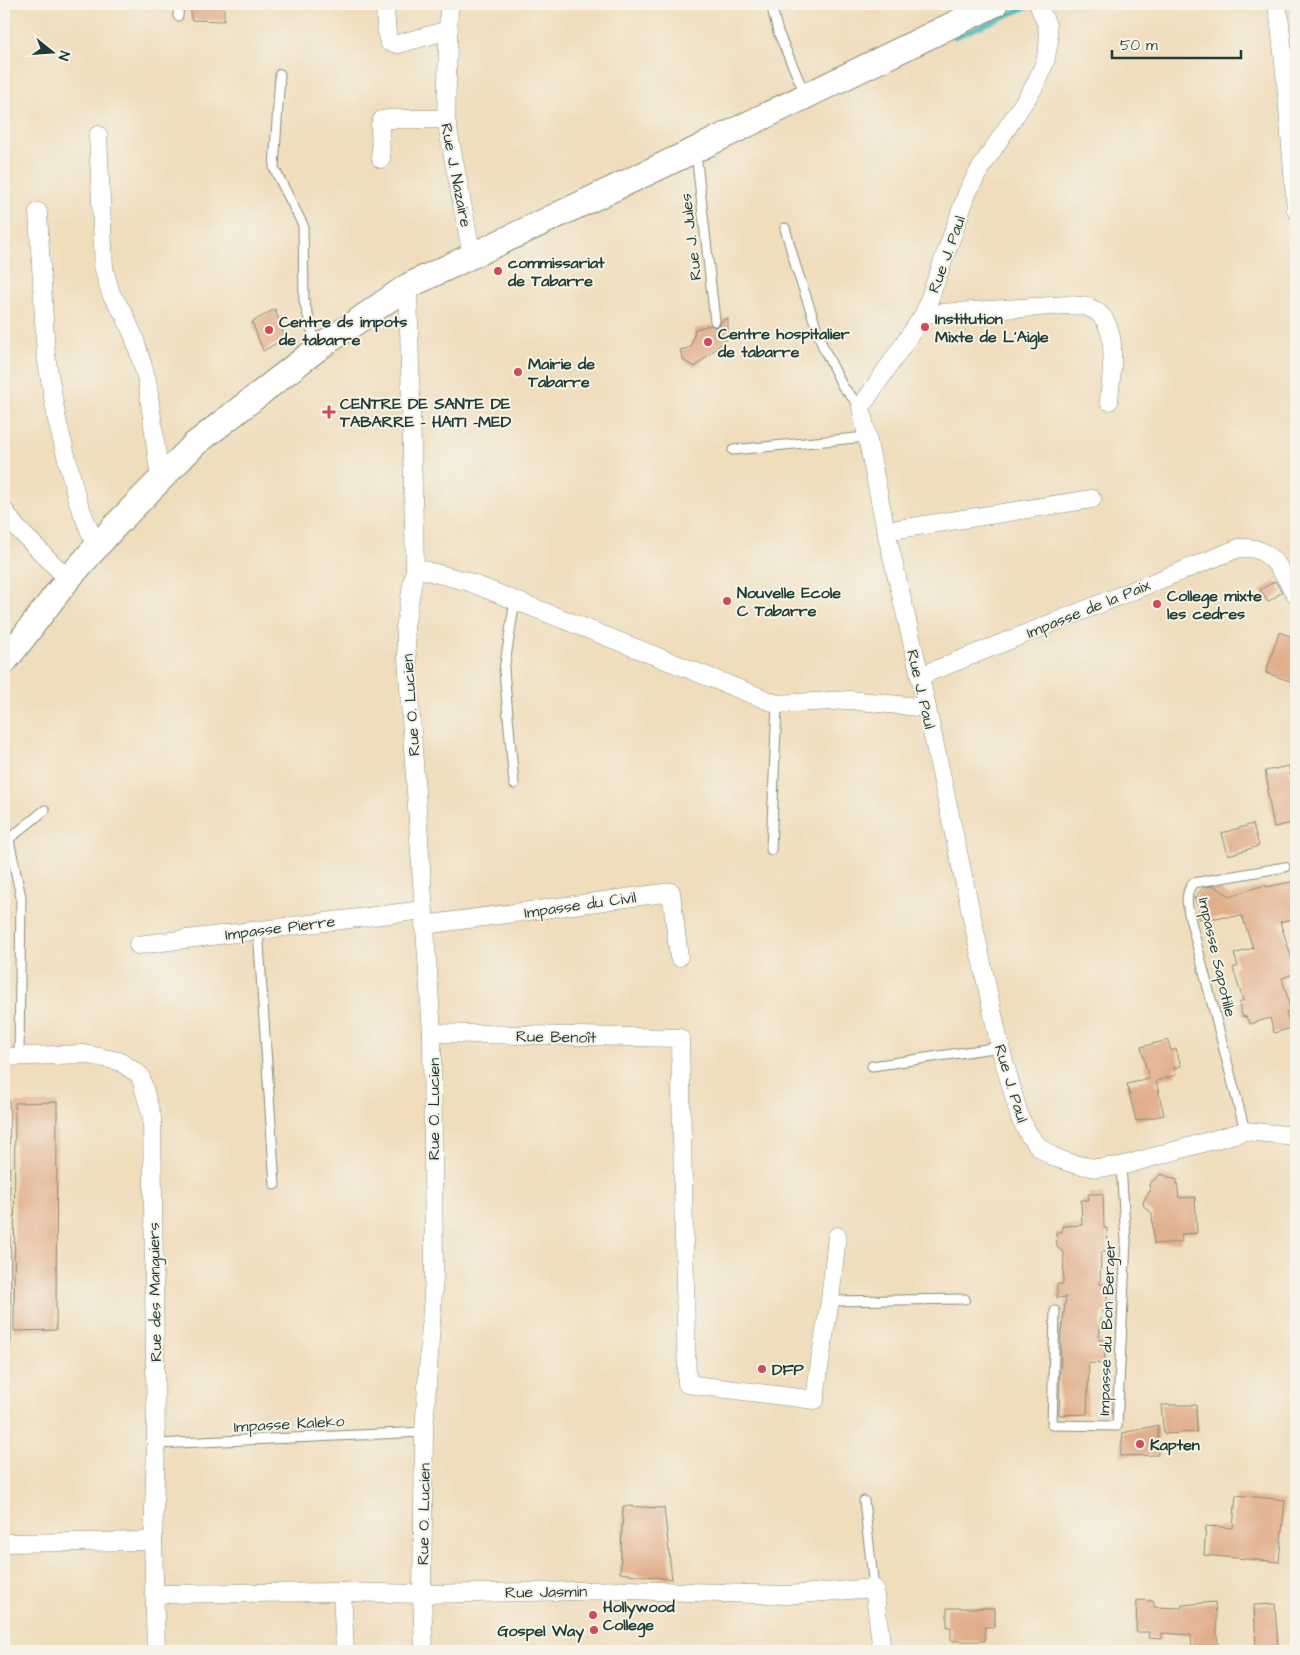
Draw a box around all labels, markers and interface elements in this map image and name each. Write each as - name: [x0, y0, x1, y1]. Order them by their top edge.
- north arrow: [28, 28, 78, 78]
- scale bar: [1112, 28, 1241, 60]
- text: 50 m: [1120, 35, 1158, 56]
- text: N: [53, 48, 74, 63]
- street label: Rue J. Nazaire: [435, 121, 477, 230]
- street label: Rue J. Jules: [675, 192, 707, 282]
- street label: Rue J. Paul: [923, 213, 971, 296]
- place label: commissariat de Tabarre: [507, 252, 605, 292]
- marker: commissariat de Tabarre: [492, 265, 504, 277]
- place label: Institution Mixte de L'Aigle: [935, 308, 1049, 350]
- place label: Centre ds impots de tabarre: [278, 311, 407, 351]
- marker: Institution Mixte de L'Aigle: [919, 321, 931, 333]
- place label: Centre hospitalier de tabarre: [717, 323, 850, 363]
- marker: Centre ds impots de tabarre: [263, 324, 275, 336]
- marker: Centre hospitalier de tabarre: [702, 336, 714, 348]
- place label: Mairie de Tabarre: [527, 353, 595, 393]
- marker: Mairie de Tabarre: [512, 366, 524, 378]
- place label: CENTRE DE SANTE DE TABARRE - HAITI -MED: [339, 393, 512, 433]
- marker: CENTRE DE SANTE DE TABARRE - HAITI -MED: [322, 405, 336, 419]
- street label: Impasse de la Paix: [1023, 574, 1154, 644]
- place label: Nouvelle Ecole C Tabarre: [737, 582, 841, 622]
- place label: College mixte les cedres: [1167, 585, 1262, 625]
- marker: Nouvelle Ecole C Tabarre: [721, 595, 733, 607]
- marker: College mixte les cedres: [1151, 598, 1163, 610]
- street label: Rue J. Paul: [901, 647, 941, 731]
- street label: Rue O. Lucien: [396, 653, 426, 757]
- street label: Impasse du Civil: [523, 886, 638, 924]
- street label: Impasse Sapotille: [1193, 895, 1242, 1019]
- street label: Impasse Pierre: [224, 910, 337, 946]
- street label: Rue Benoît: [516, 1025, 597, 1049]
- street label: Rue J. Paul: [989, 1041, 1033, 1125]
- street label: Rue O. Lucien: [423, 1058, 445, 1160]
- street label: Rue des Manguiers: [143, 1222, 168, 1362]
- street label: Impasse du Bon Berger: [1093, 1240, 1122, 1416]
- place label: DFP: [772, 1359, 804, 1381]
- marker: DFP: [756, 1363, 768, 1375]
- street label: Impasse Kaleko: [233, 1410, 345, 1438]
- place label: Kapten: [1150, 1434, 1200, 1456]
- marker: Kapten: [1134, 1438, 1146, 1450]
- street label: Rue O. Lucien: [412, 1463, 436, 1565]
- street label: Rue Jasmin: [505, 1580, 587, 1604]
- place label: Hollywood College: [603, 1596, 675, 1638]
- marker: Hollywood College: [587, 1609, 599, 1621]
- place label: Gospel Way: [497, 1620, 584, 1643]
- marker: Gospel Way: [588, 1624, 600, 1636]

